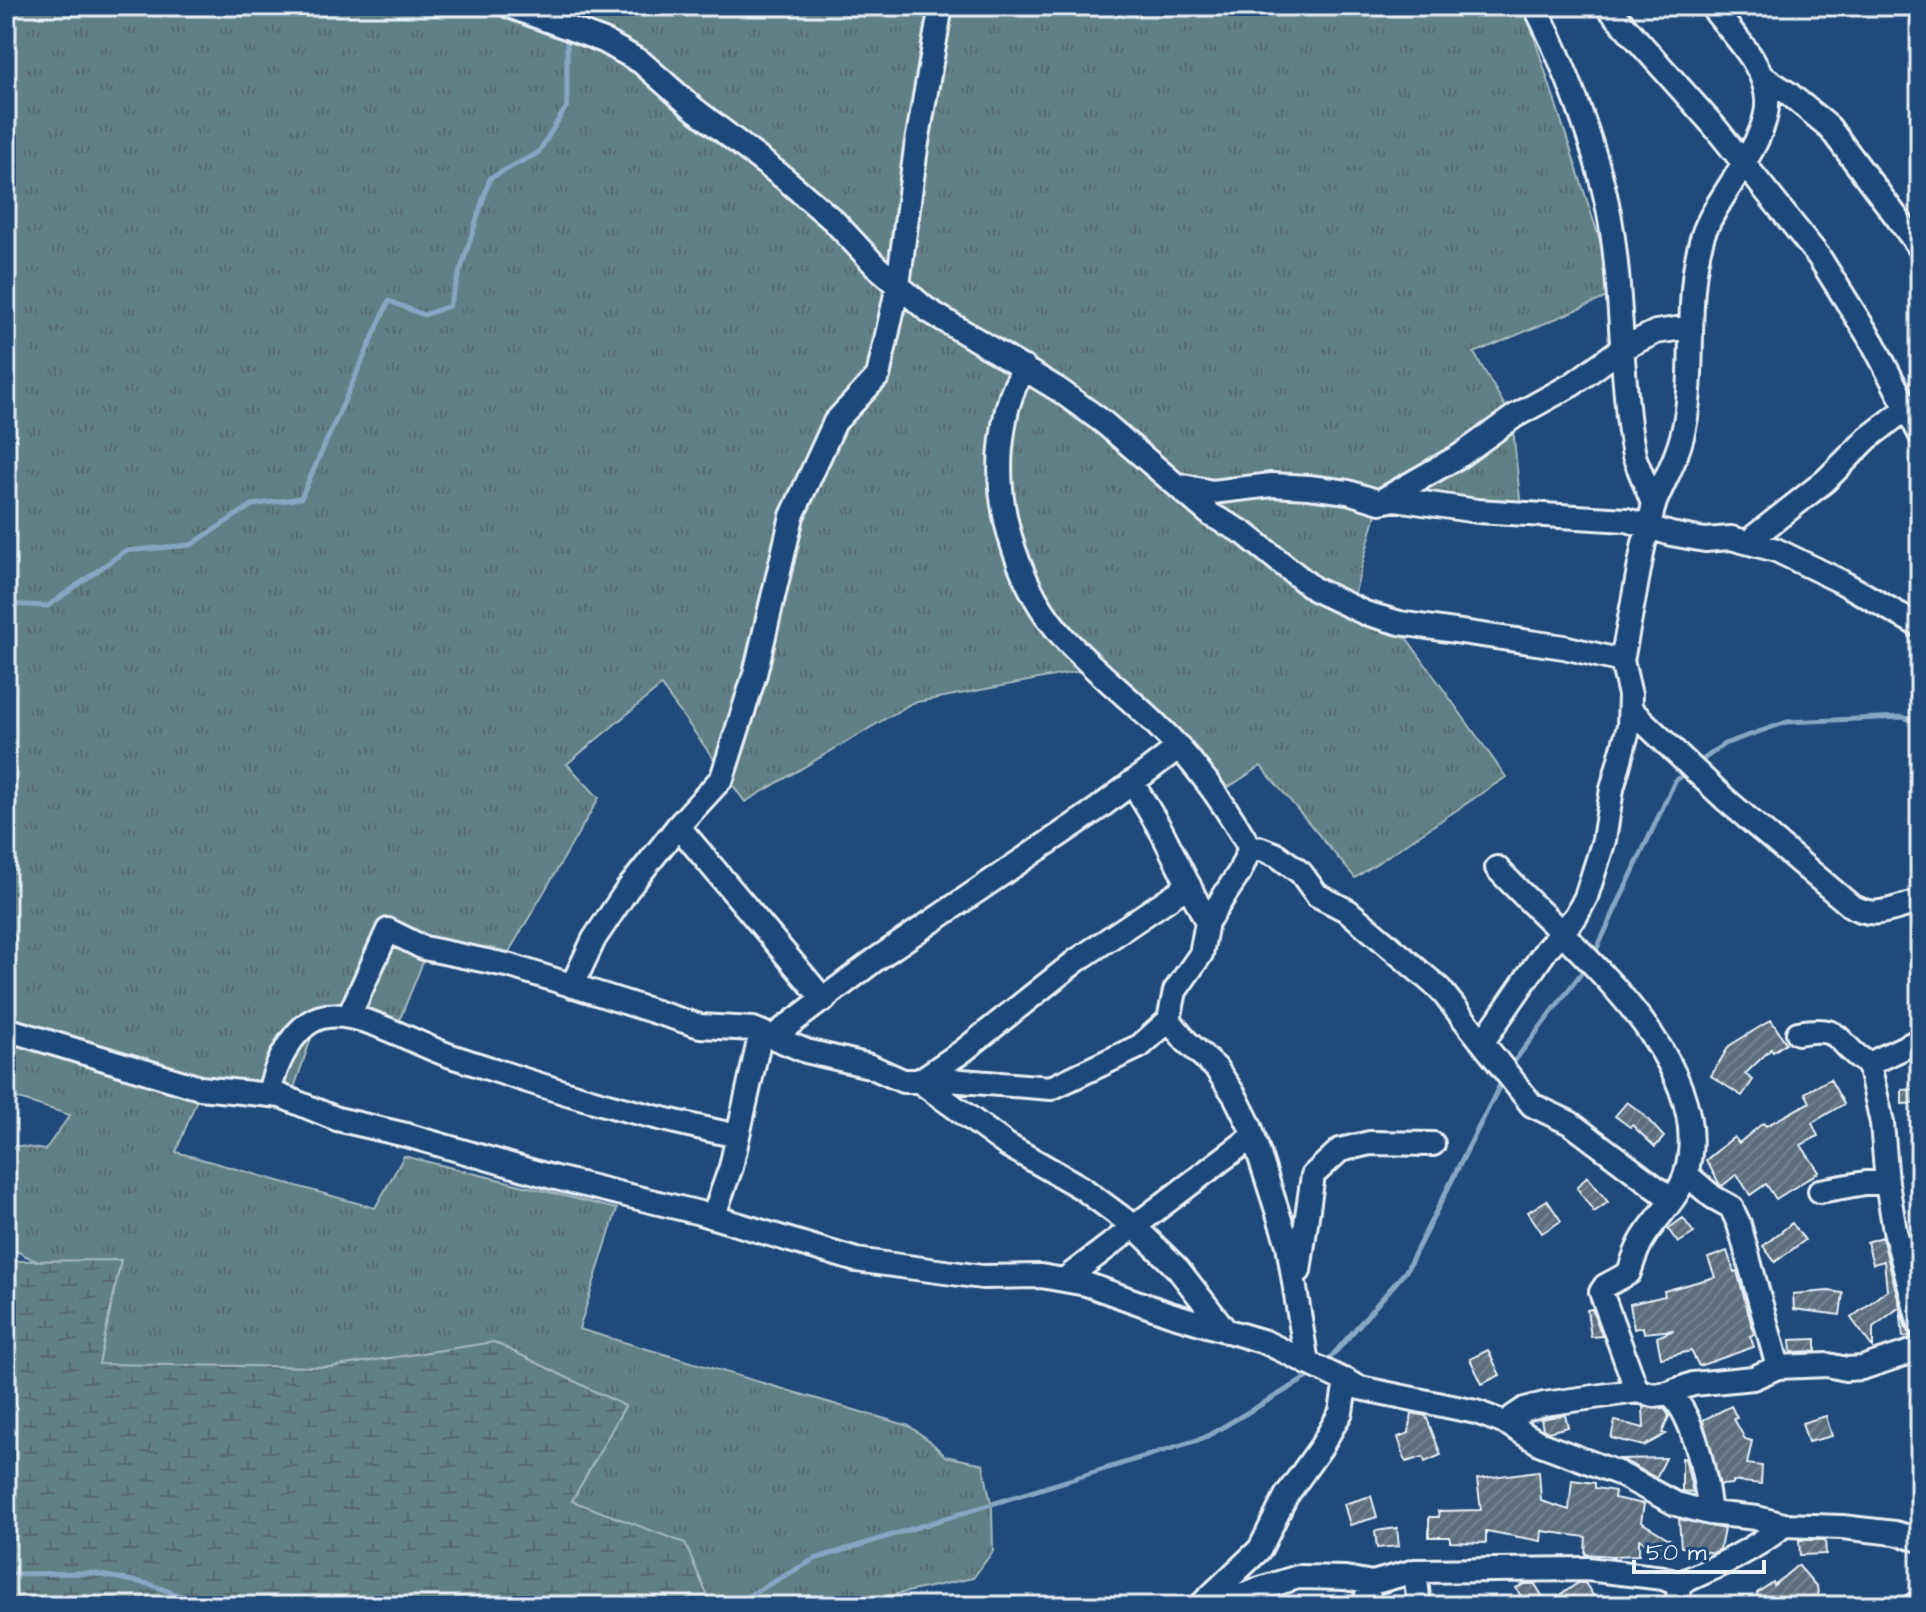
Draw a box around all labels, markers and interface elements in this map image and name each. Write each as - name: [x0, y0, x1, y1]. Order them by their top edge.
- scale bar: [1634, 1524, 1764, 1574]
- text: 50 m: [1646, 1536, 1707, 1570]

